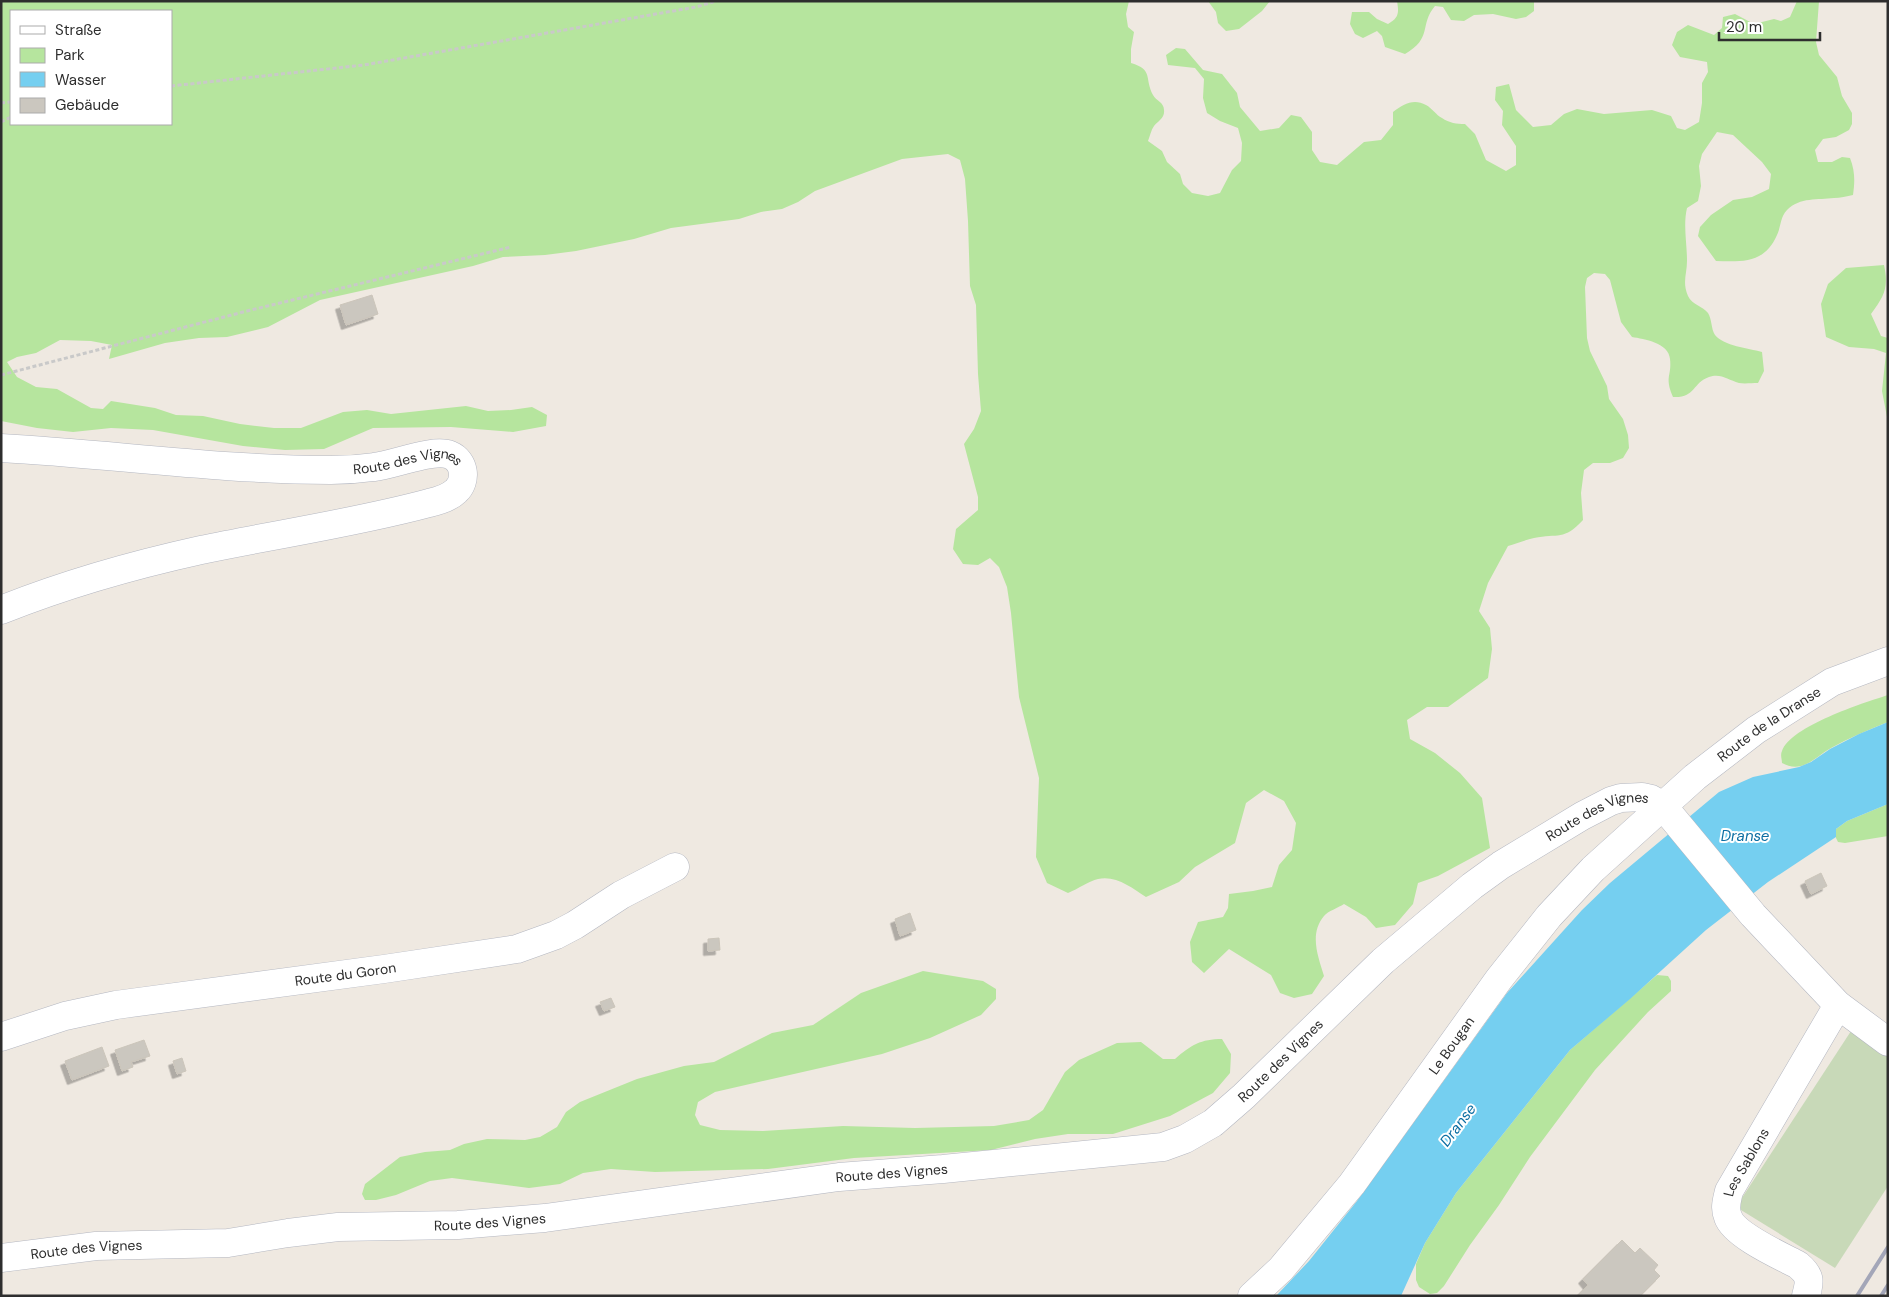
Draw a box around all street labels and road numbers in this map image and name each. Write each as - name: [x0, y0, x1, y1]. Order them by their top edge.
- street label: Route des Vignes: [352, 444, 467, 478]
- street label: Route de la Dranse: [1714, 682, 1824, 766]
- street label: Route des Vignes: [1542, 788, 1651, 845]
- street label: Route du Goron: [294, 958, 397, 990]
- street label: Le Bougan: [1425, 1013, 1478, 1078]
- street label: Route des Vignes: [1234, 1015, 1327, 1106]
- street label: Les Sablons: [1719, 1125, 1773, 1198]
- street label: Route des Vignes: [835, 1160, 949, 1186]
- street label: Route des Vignes: [434, 1209, 547, 1234]
- street label: Route des Vignes: [29, 1236, 143, 1263]

